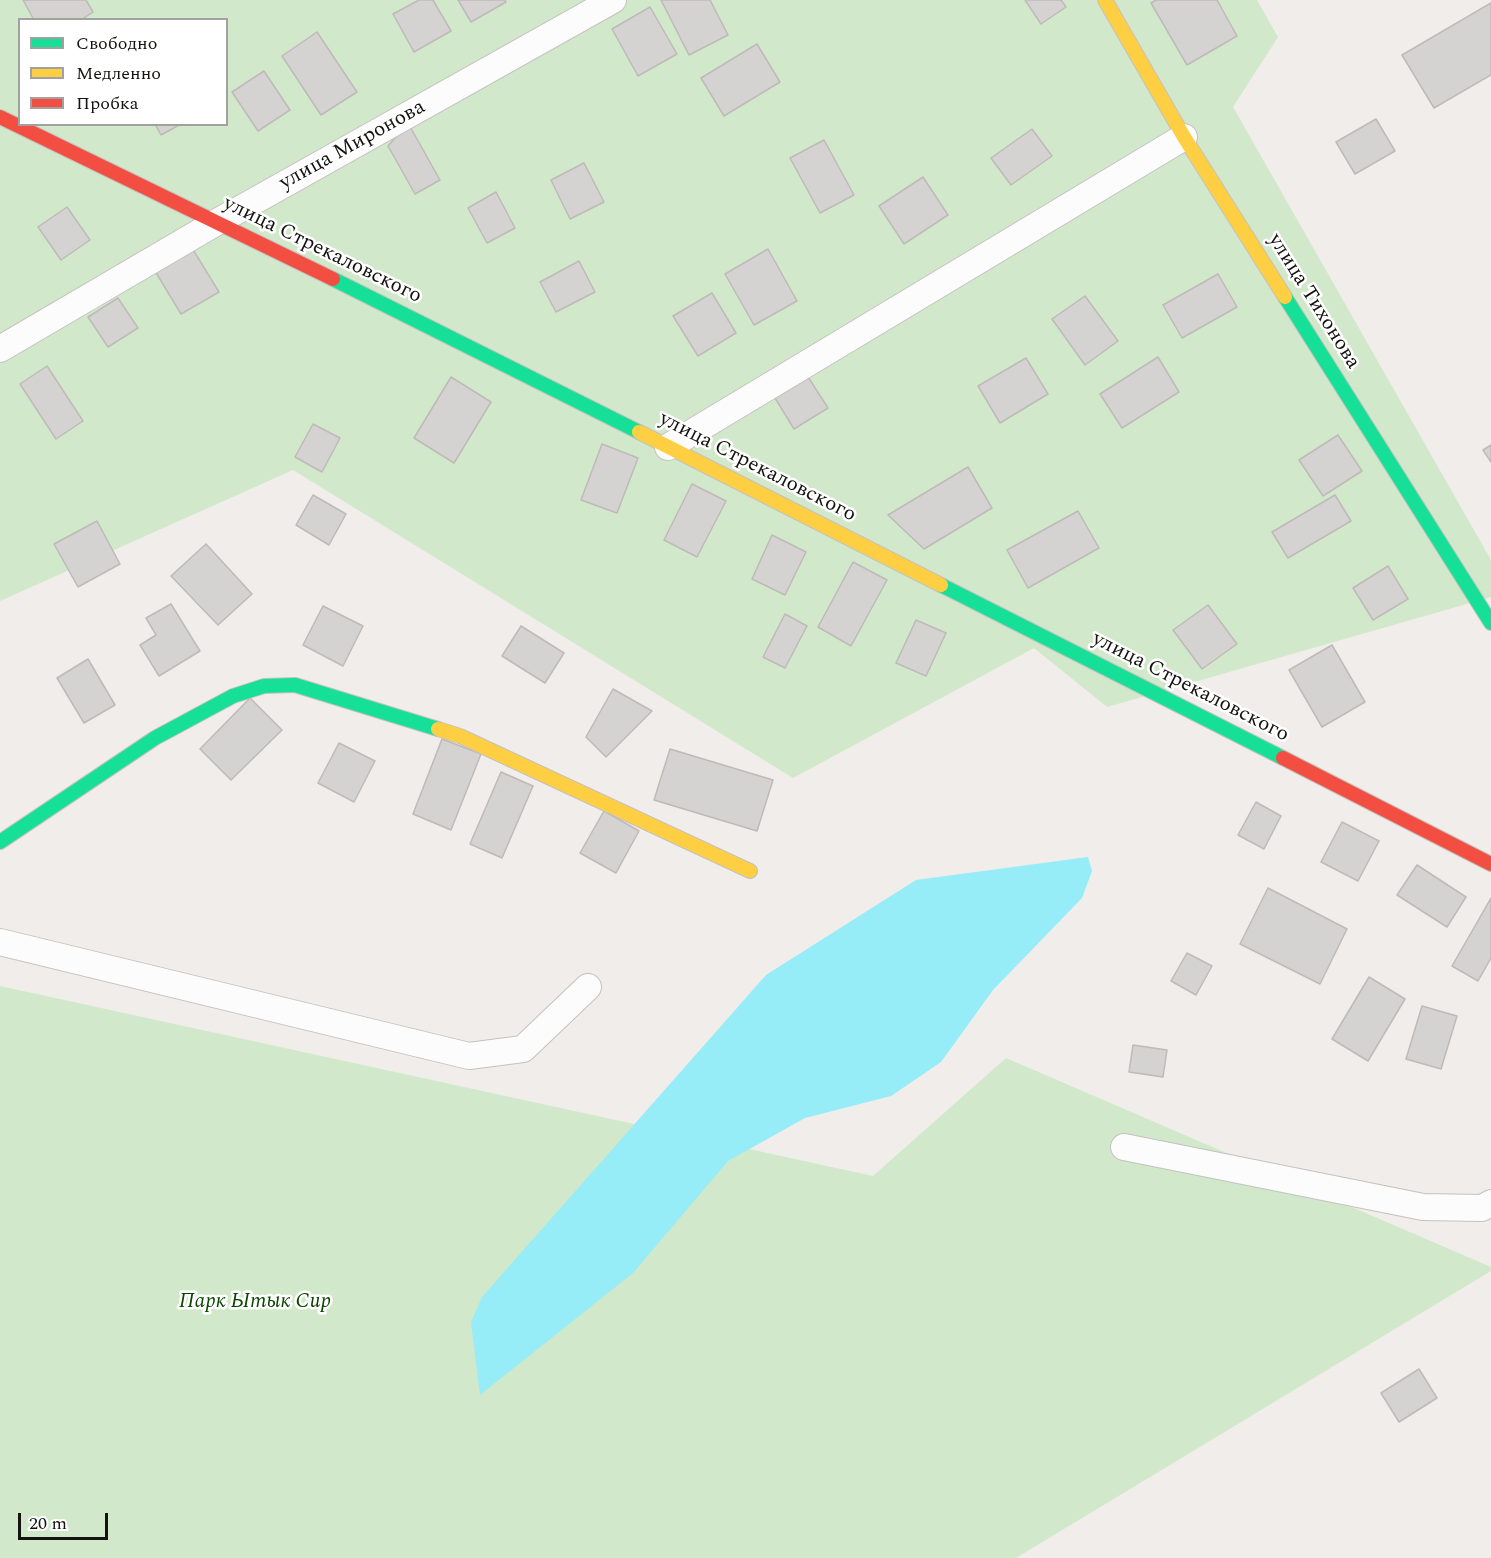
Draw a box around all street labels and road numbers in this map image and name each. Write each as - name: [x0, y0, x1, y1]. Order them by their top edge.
- street label: улица Миронова: [276, 95, 430, 197]
- street label: улица Стрекаловского: [219, 192, 425, 310]
- street label: улица Тихонова: [1261, 230, 1365, 374]
- street label: улица Стрекаловского: [654, 407, 860, 529]
- street label: улица Стрекаловского: [1087, 627, 1293, 749]

